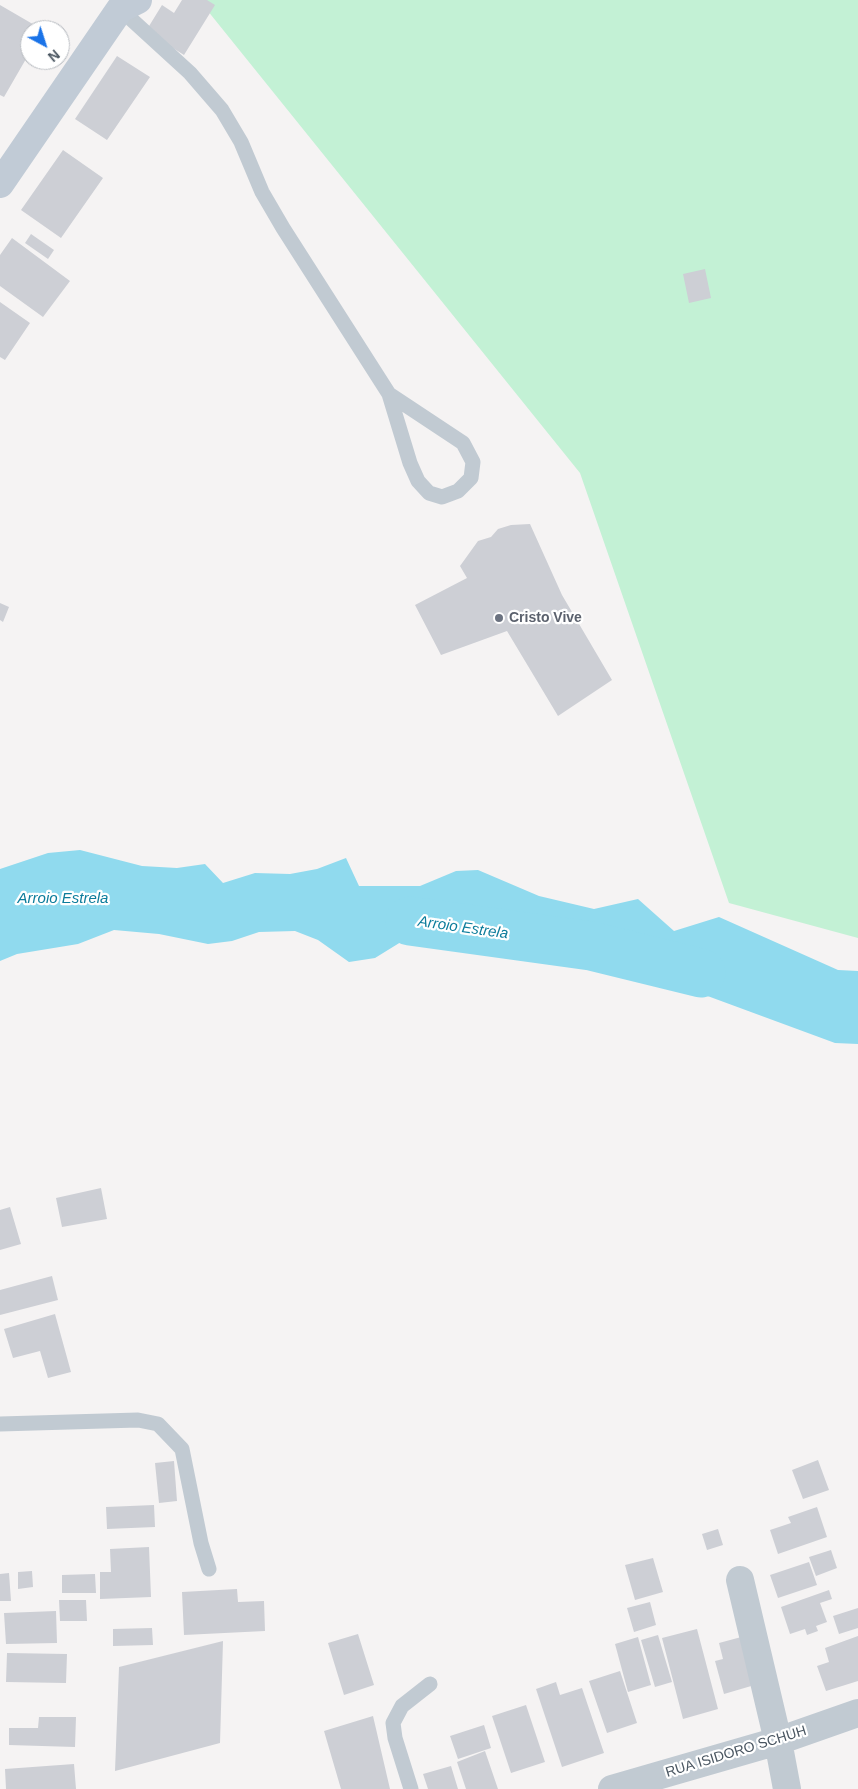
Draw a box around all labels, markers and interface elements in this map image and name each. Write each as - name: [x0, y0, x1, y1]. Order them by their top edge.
- north arrow: [20, 20, 70, 70]
- text: N: [45, 46, 63, 65]
- place label: Cristo Vive: [509, 610, 582, 626]
- marker: Cristo Vive: [493, 612, 505, 624]
- water label: Arroio Estrela: [18, 890, 108, 908]
- water label: Arroio Estrela: [417, 913, 509, 943]
- street label: RUA ISIDORO SCHUH: [664, 1723, 808, 1781]

